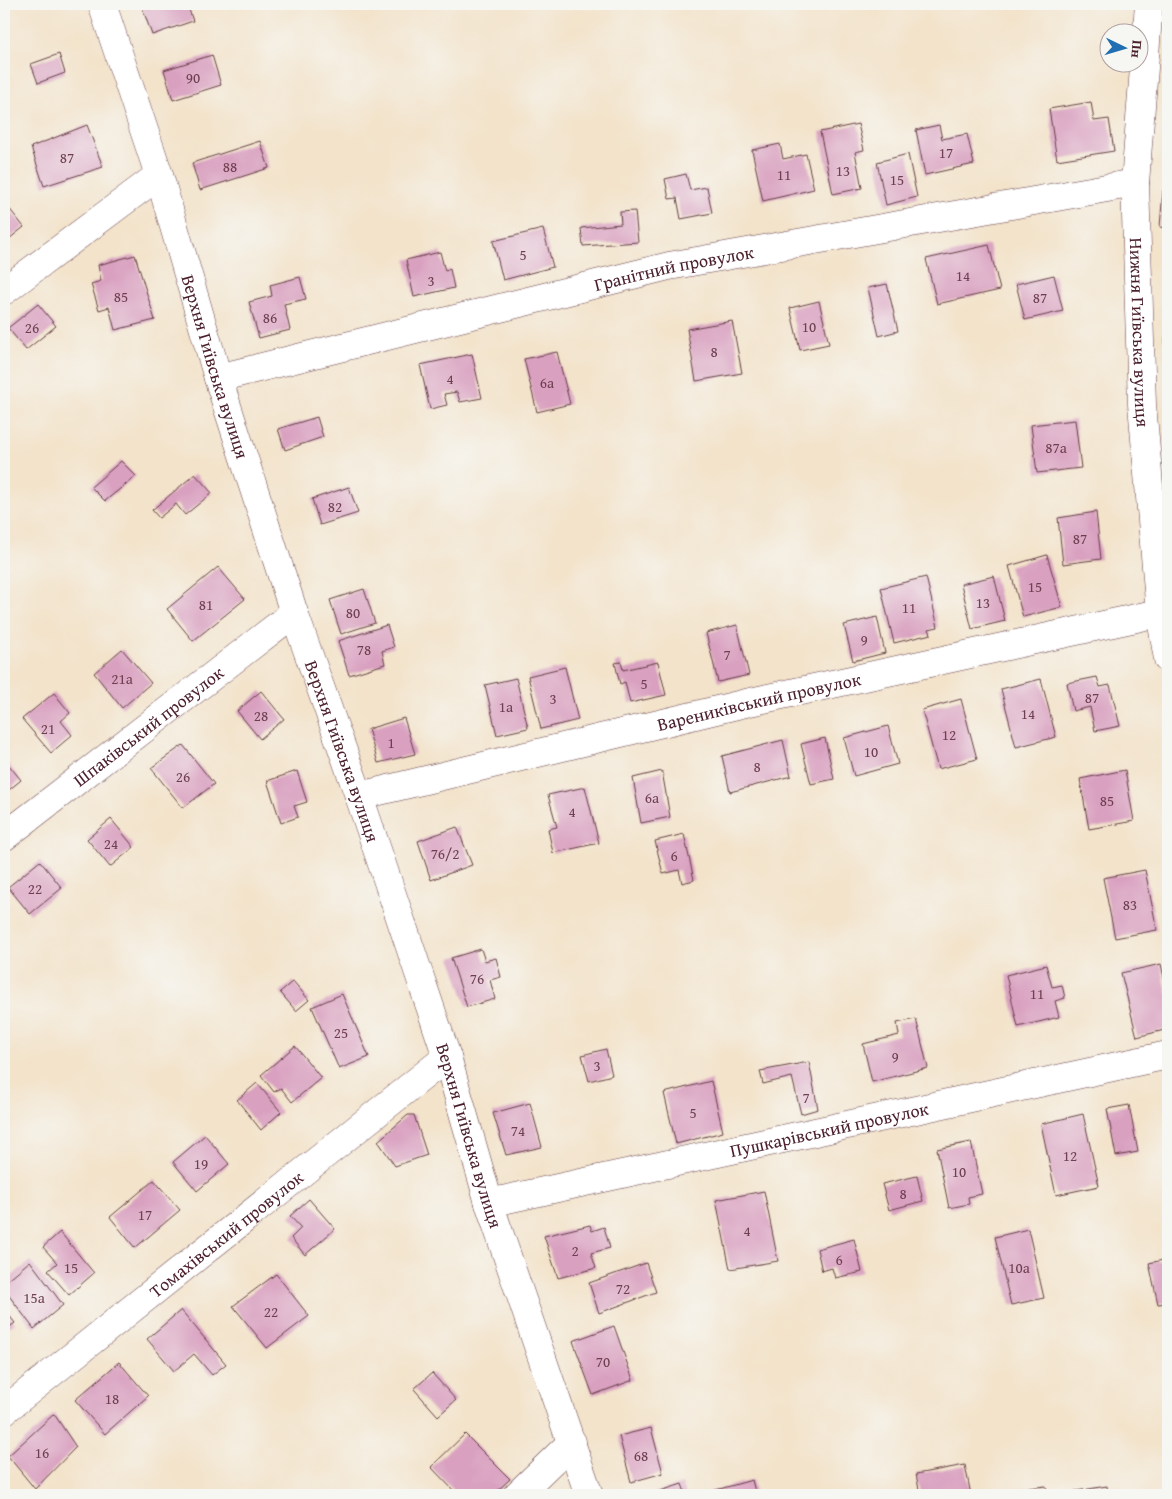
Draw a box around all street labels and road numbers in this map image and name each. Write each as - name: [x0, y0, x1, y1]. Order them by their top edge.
- street label: Нижня Гиївська вулиця: [1123, 237, 1157, 428]
- street label: Гранітний провулок: [591, 238, 756, 298]
- street label: Верхня Гиївська вулиця: [175, 271, 257, 462]
- street label: Верхня Гиївська вулиця: [298, 656, 387, 846]
- street label: Шпаківський провулок: [67, 658, 230, 793]
- street label: Варениківський провулок: [654, 665, 864, 737]
- street label: Верхня Гиївська вулиця: [430, 1040, 510, 1231]
- street label: Пушкарівський провулок: [727, 1094, 932, 1164]
- street label: Томахівський провулок: [143, 1163, 309, 1304]

